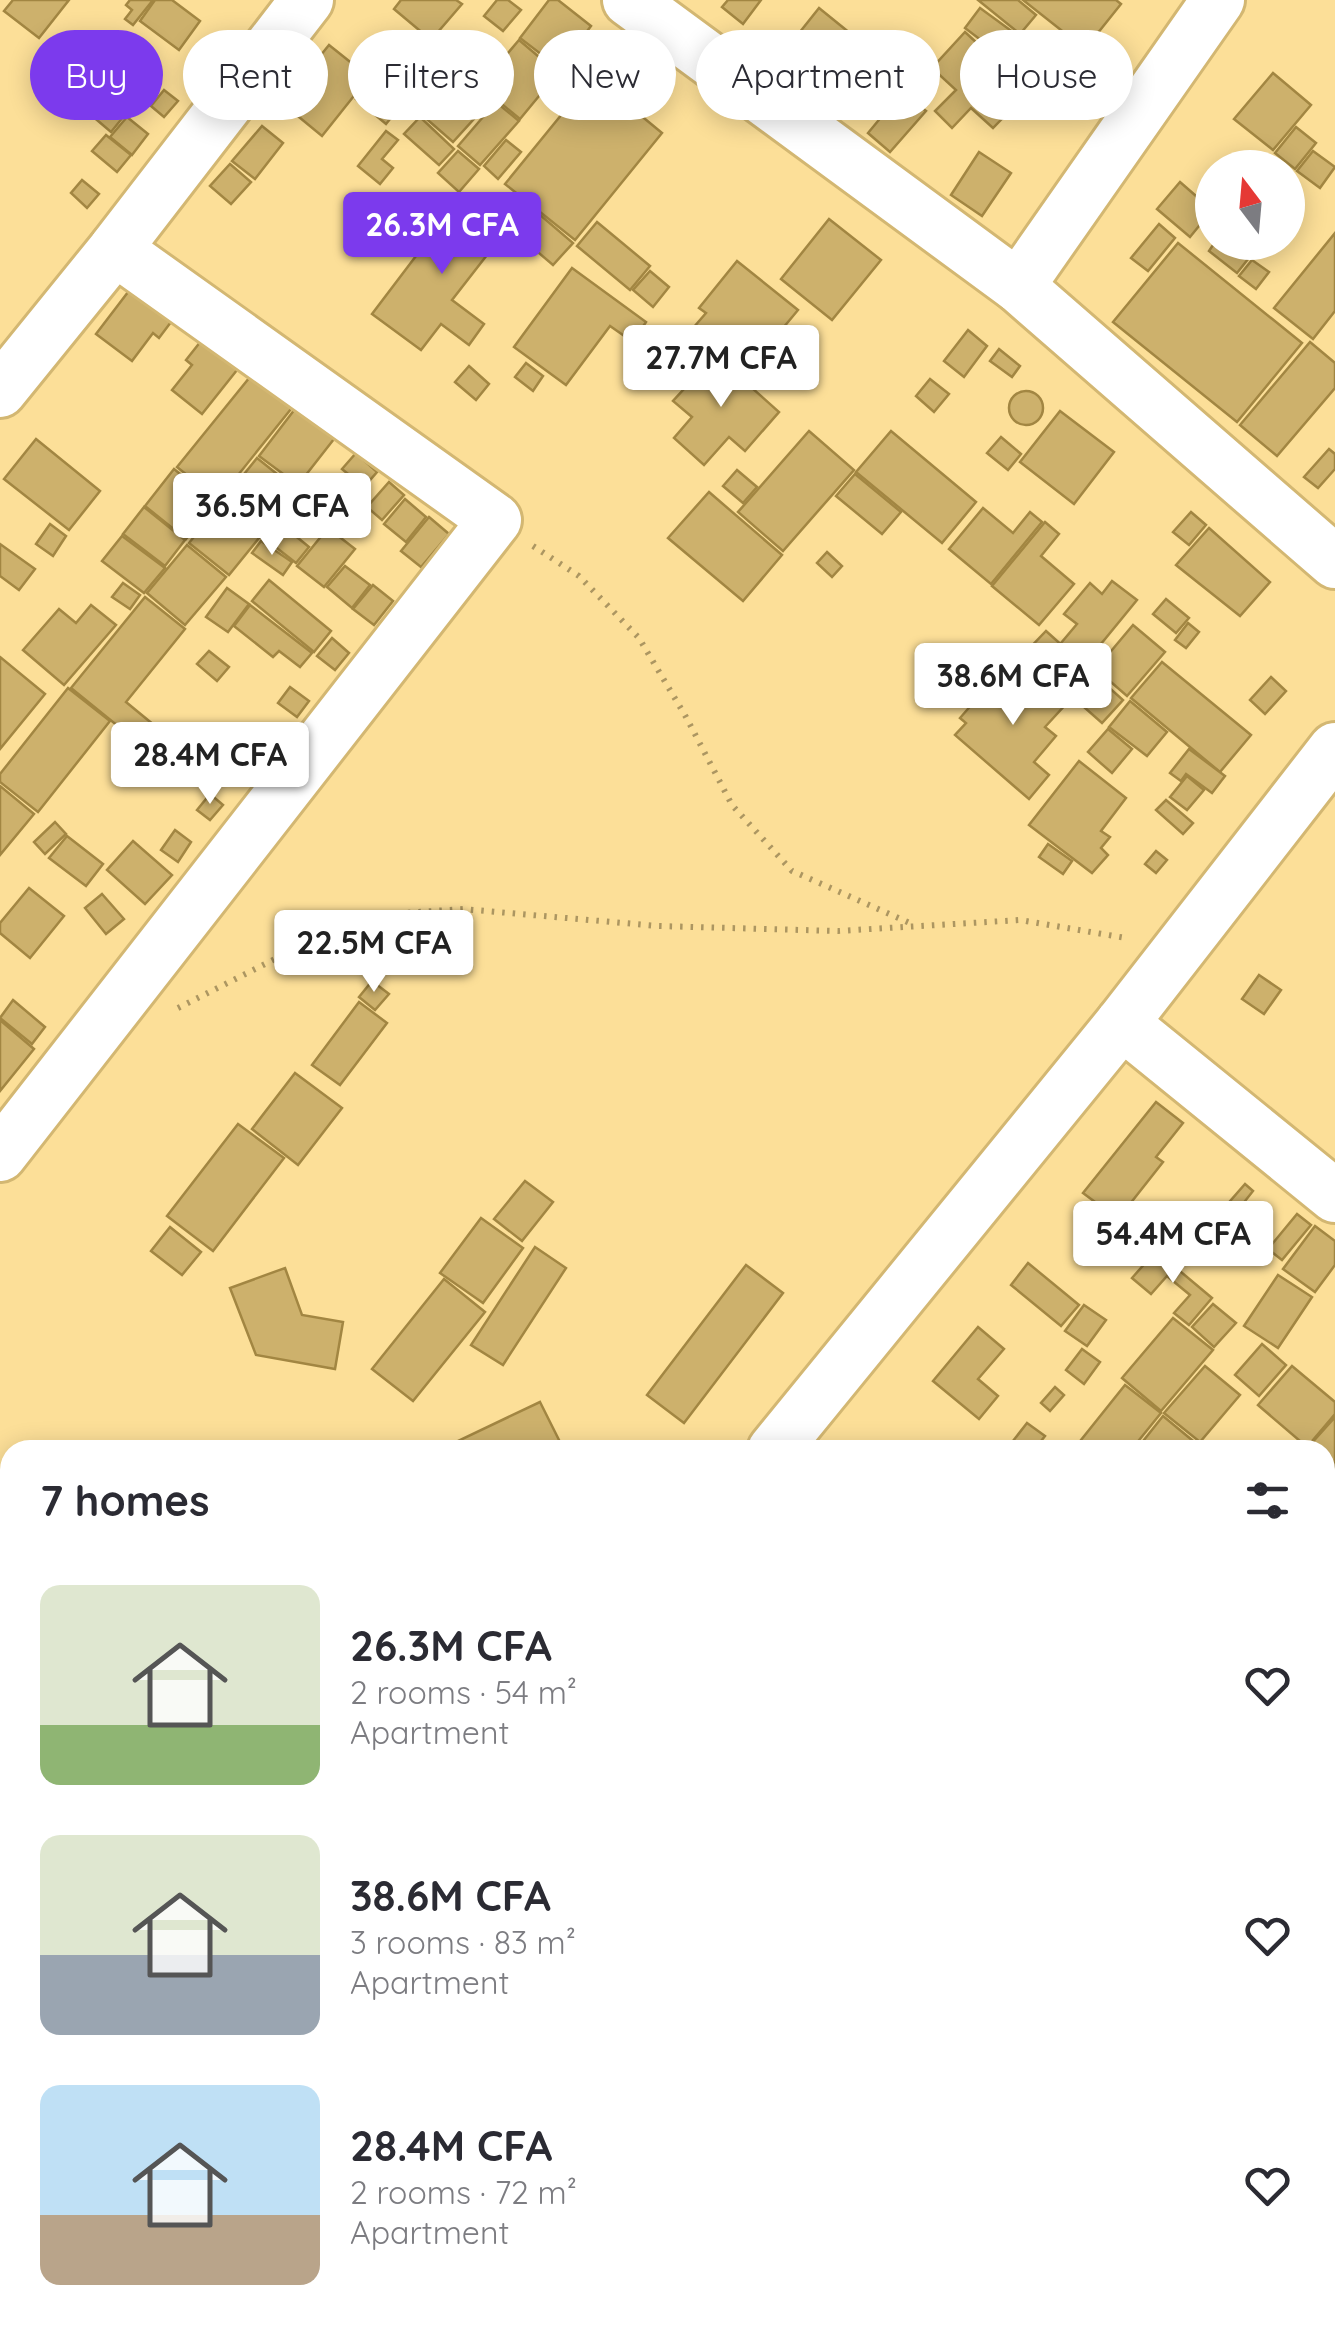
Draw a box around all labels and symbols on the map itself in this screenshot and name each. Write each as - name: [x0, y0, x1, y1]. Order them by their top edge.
- north arrow: [1195, 150, 1305, 260]
- pin: 26.3M CFA: [328, 192, 556, 277]
- pin: 27.7M CFA: [607, 325, 835, 410]
- pin: 36.5M CFA: [158, 473, 386, 558]
- pin: 38.6M CFA: [899, 643, 1127, 728]
- pin: 28.4M CFA: [96, 722, 324, 807]
- pin: 22.5M CFA: [260, 910, 488, 995]
- pin: 54.4M CFA: [1059, 1201, 1287, 1286]

